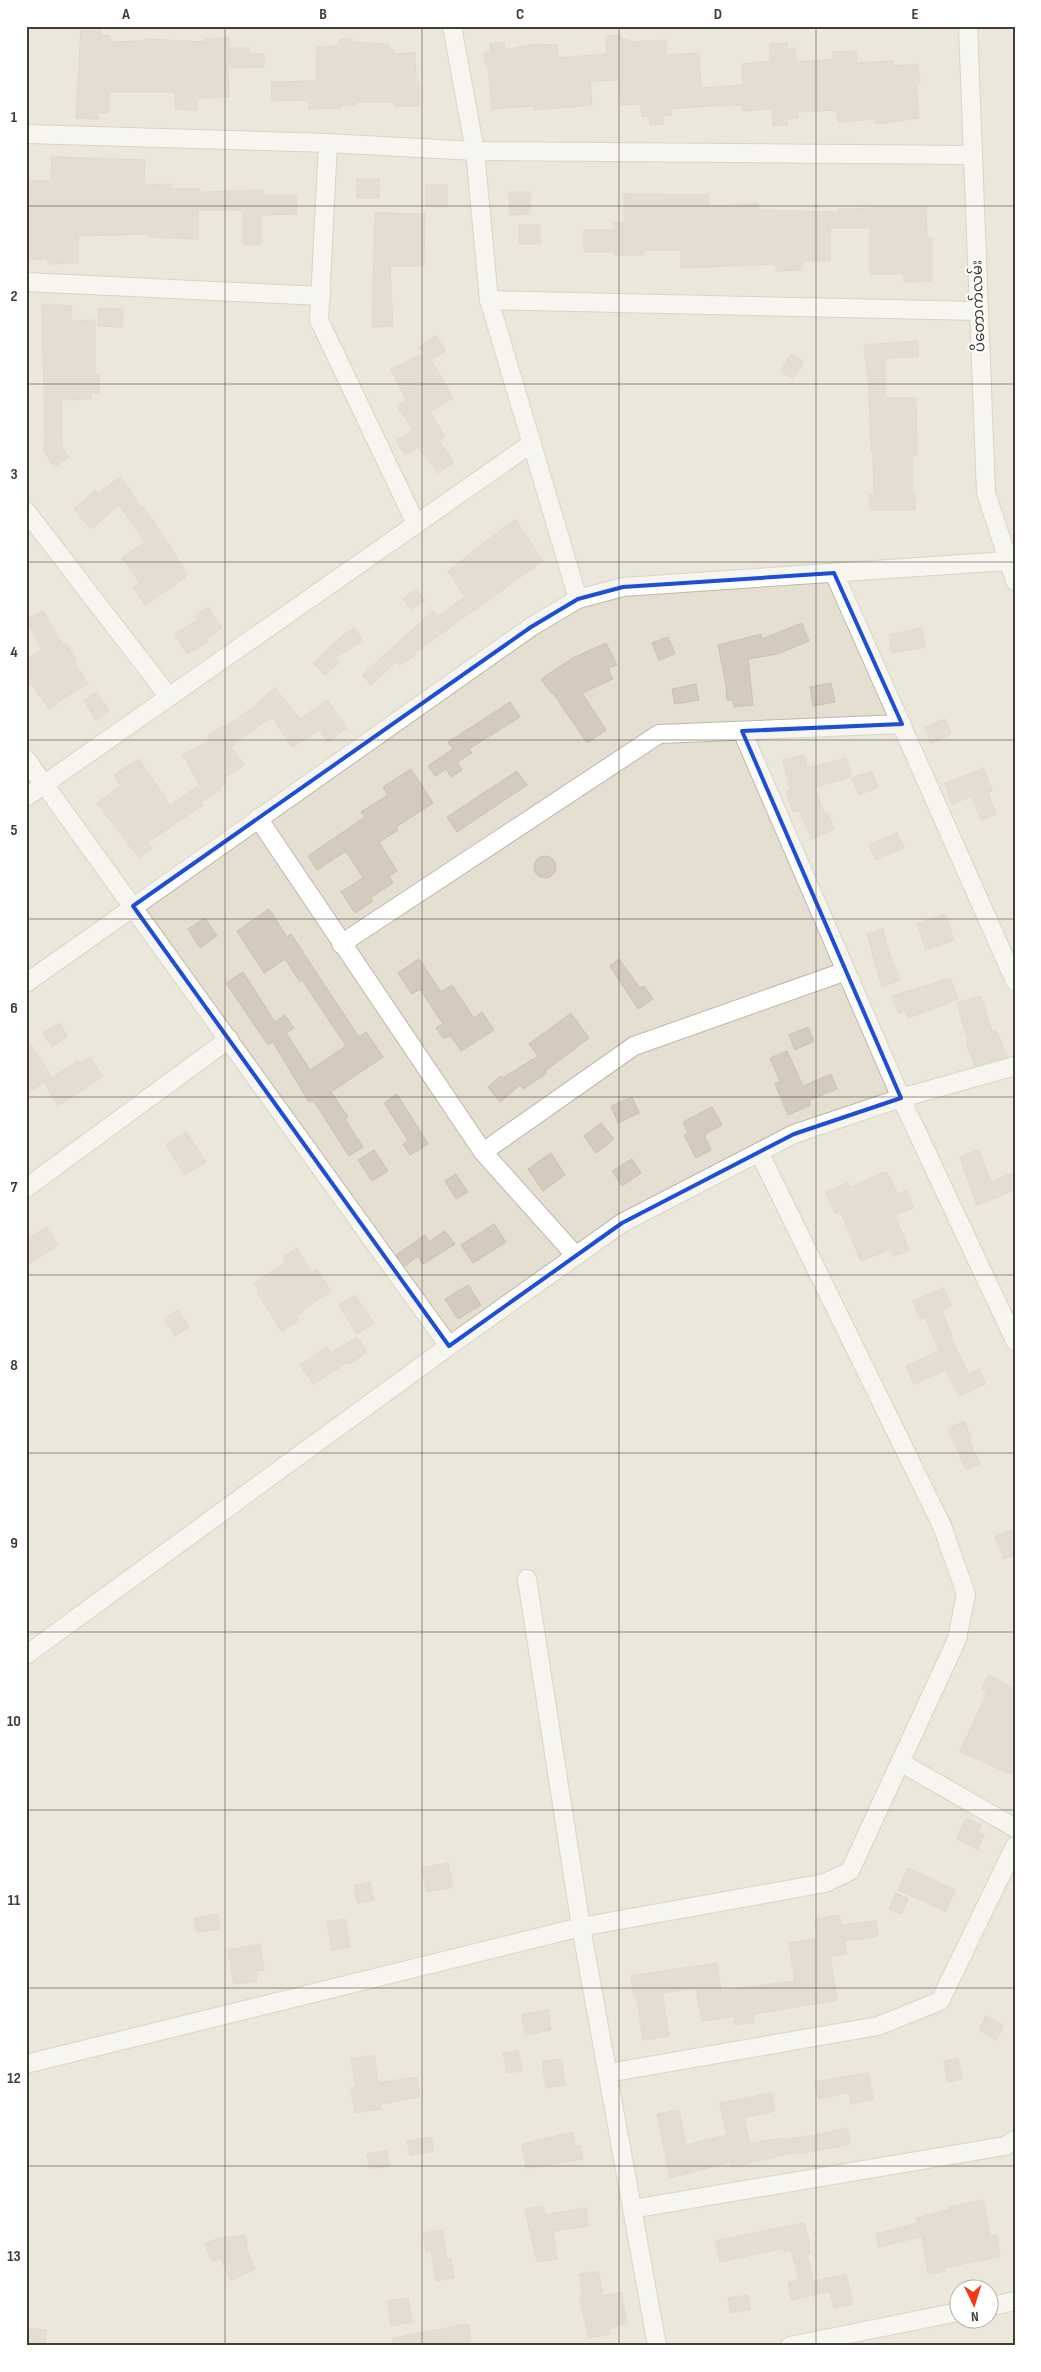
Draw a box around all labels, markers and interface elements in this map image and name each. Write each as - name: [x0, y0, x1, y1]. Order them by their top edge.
- text: A: [121, 5, 130, 24]
- text: B: [319, 5, 327, 24]
- text: C: [516, 5, 524, 24]
- text: D: [714, 5, 722, 24]
- text: E: [912, 5, 919, 24]
- text: 1: [11, 108, 18, 127]
- street label: ပိတောက်လမ်း: [966, 260, 990, 352]
- text: 2: [10, 287, 18, 306]
- text: 3: [10, 465, 18, 484]
- text: 4: [10, 643, 18, 662]
- text: 5: [10, 821, 18, 840]
- text: 6: [10, 999, 18, 1018]
- text: 7: [11, 1178, 18, 1197]
- text: 8: [10, 1356, 18, 1375]
- text: 9: [10, 1534, 18, 1553]
- text: 10: [7, 1712, 21, 1731]
- text: 11: [8, 1891, 21, 1910]
- text: 12: [7, 2069, 21, 2088]
- text: 13: [7, 2247, 21, 2266]
- north arrow: [948, 2280, 998, 2330]
- text: N: [971, 2308, 979, 2325]

